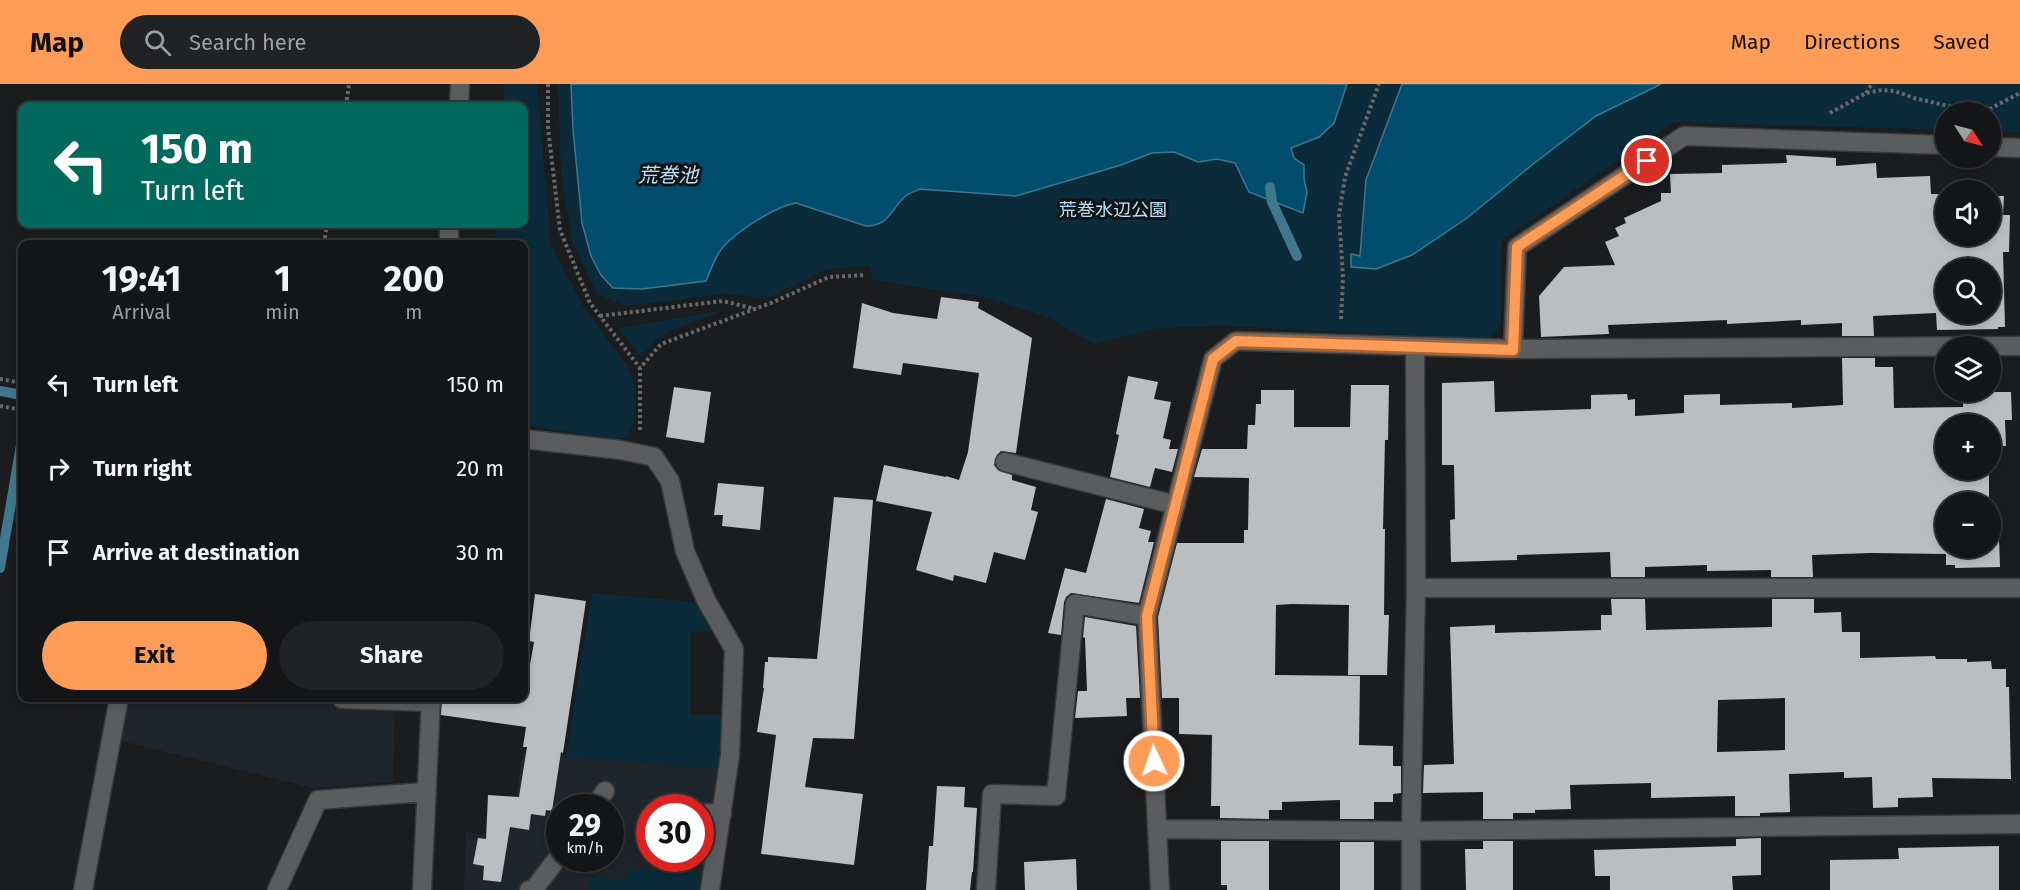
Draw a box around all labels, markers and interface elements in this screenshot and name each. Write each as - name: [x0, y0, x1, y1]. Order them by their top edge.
- search box: [120, 15, 540, 69]
- text: Map: [30, 26, 84, 59]
- icon: search: [141, 26, 174, 59]
- text: Search here: [189, 29, 307, 56]
- text: Map: [1731, 29, 1771, 55]
- text: Directions: [1804, 29, 1900, 55]
- text: Saved: [1933, 29, 1990, 55]
- north arrow: [1935, 102, 2001, 168]
- map controls: [1935, 102, 2001, 558]
- text: 150 m: [141, 124, 253, 174]
- icon: left: [42, 126, 120, 204]
- pin: [1621, 135, 1672, 186]
- icon: arrive: [1630, 144, 1663, 177]
- water label: 荒巻池: [638, 163, 700, 187]
- text: Turn left: [141, 175, 244, 207]
- button: sound: [1935, 180, 2001, 246]
- park label: 荒巻水辺公園: [1059, 199, 1167, 221]
- text: 19:41: [102, 257, 182, 301]
- text: 1: [274, 257, 291, 301]
- text: 200: [383, 257, 444, 301]
- button: search: [1935, 258, 2001, 324]
- text: Arrival: [112, 300, 171, 324]
- text: min: [265, 300, 300, 324]
- text: m: [405, 300, 422, 324]
- button: layers: [1935, 336, 2001, 402]
- icon: left: [42, 368, 75, 401]
- text: Turn left: [93, 371, 178, 398]
- text: 150 m: [446, 371, 504, 398]
- button: +: [1935, 414, 2001, 480]
- icon: right: [42, 452, 75, 485]
- text: Turn right: [93, 455, 192, 482]
- text: 20 m: [456, 455, 504, 482]
- button: −: [1935, 492, 2001, 558]
- icon: arrive: [42, 536, 75, 569]
- text: Arrive at destination: [93, 539, 300, 566]
- text: 30 m: [456, 539, 504, 566]
- button: Exit: [42, 621, 267, 690]
- button: Share: [279, 621, 504, 690]
- position arrow: [1122, 729, 1186, 793]
- speed limit sign: 30: [636, 794, 714, 872]
- text: 29: [569, 808, 601, 844]
- text: km/h: [566, 839, 604, 857]

